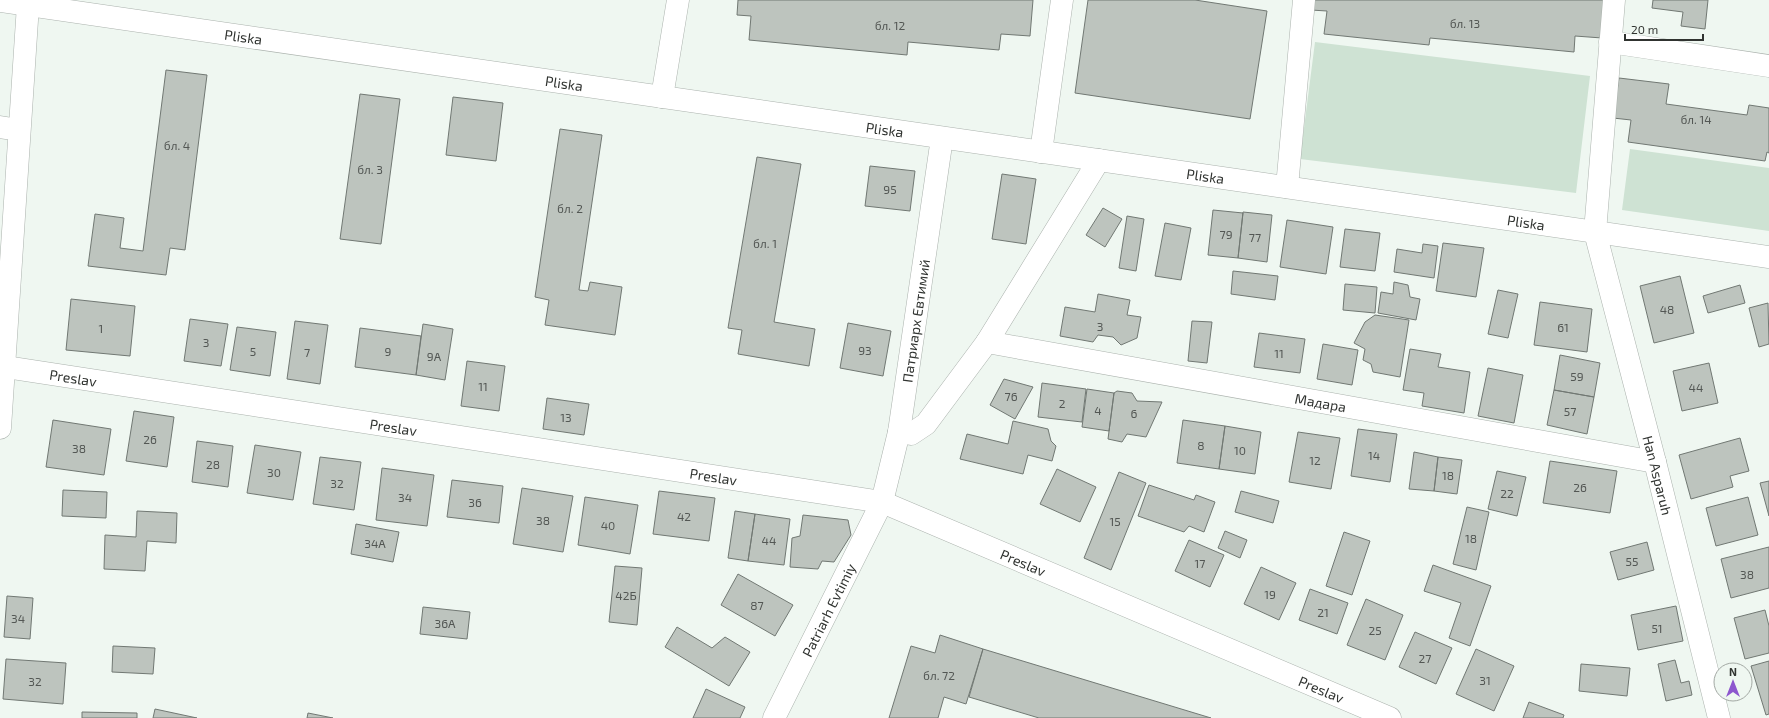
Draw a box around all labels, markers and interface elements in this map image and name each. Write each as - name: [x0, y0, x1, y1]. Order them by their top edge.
- house number: бл. 13: [1450, 16, 1480, 30]
- scale bar: [1625, 16, 1703, 42]
- house number: бл. 12: [875, 18, 906, 32]
- text: 20 m: [1631, 22, 1658, 36]
- street label: Pliska: [224, 25, 263, 47]
- street label: Pliska: [544, 72, 584, 94]
- house number: бл. 14: [1680, 112, 1712, 126]
- street label: Pliska: [865, 118, 905, 140]
- house number: бл. 4: [164, 138, 190, 152]
- house number: бл. 3: [357, 162, 383, 176]
- street label: Pliska: [1185, 164, 1225, 187]
- house number: 95: [883, 182, 897, 196]
- house number: бл. 2: [557, 201, 583, 215]
- street label: Pliska: [1506, 211, 1546, 233]
- house number: 79: [1219, 227, 1233, 241]
- house number: 77: [1249, 230, 1261, 244]
- house number: бл. 1: [753, 236, 777, 250]
- street label: Патриарх Евтимий: [898, 258, 933, 383]
- house number: 48: [1660, 302, 1674, 316]
- house number: 3: [1097, 319, 1103, 333]
- house number: 61: [1557, 320, 1569, 334]
- house number: 1: [99, 321, 103, 335]
- house number: 3: [203, 335, 209, 349]
- house number: 93: [858, 343, 872, 357]
- house number: 5: [250, 344, 256, 358]
- house number: 9: [385, 344, 392, 358]
- house number: 7: [304, 345, 310, 359]
- house number: 11: [1274, 346, 1284, 360]
- house number: 9А: [427, 349, 442, 363]
- street label: Preslav: [48, 365, 99, 389]
- house number: 59: [1570, 369, 1584, 383]
- house number: 11: [478, 379, 488, 393]
- house number: 44: [1689, 380, 1703, 394]
- house number: 76: [1004, 389, 1018, 403]
- street label: Мадара: [1294, 389, 1348, 415]
- house number: 2: [1059, 396, 1066, 410]
- house number: 4: [1094, 403, 1102, 417]
- house number: 57: [1564, 404, 1576, 418]
- house number: 6: [1131, 406, 1138, 420]
- house number: 13: [560, 410, 572, 424]
- street label: Preslav: [369, 415, 419, 439]
- house number: 26: [143, 432, 157, 446]
- street label: Han Asparuh: [1640, 434, 1676, 517]
- house number: 8: [1197, 438, 1205, 452]
- house number: 38: [72, 441, 86, 455]
- house number: 10: [1234, 443, 1246, 457]
- house number: 14: [1368, 448, 1380, 462]
- house number: 12: [1309, 453, 1321, 467]
- house number: 28: [206, 457, 220, 471]
- street label: Preslav: [689, 464, 739, 488]
- house number: 30: [267, 465, 281, 479]
- house number: 18: [1442, 468, 1454, 482]
- house number: 32: [330, 476, 344, 490]
- house number: 26: [1573, 480, 1587, 494]
- house number: 22: [1500, 486, 1514, 500]
- house number: 34: [398, 490, 412, 504]
- house number: 36: [468, 495, 482, 509]
- house number: 42: [677, 509, 691, 523]
- house number: 38: [536, 513, 550, 527]
- house number: 15: [1109, 514, 1121, 528]
- house number: 40: [601, 518, 615, 532]
- house number: 18: [1465, 531, 1477, 545]
- house number: 44: [762, 533, 776, 547]
- house number: 34А: [364, 536, 386, 550]
- street label: Preslav: [998, 545, 1049, 579]
- house number: 55: [1626, 554, 1638, 568]
- house number: 17: [1195, 556, 1205, 570]
- street label: Patriarh Evtimiy: [798, 560, 859, 659]
- house number: 38: [1740, 567, 1754, 581]
- house number: 19: [1264, 587, 1276, 601]
- house number: 42Б: [615, 588, 637, 602]
- house number: 87: [750, 598, 764, 612]
- house number: 21: [1317, 605, 1329, 619]
- house number: 34: [11, 611, 25, 625]
- house number: 36А: [434, 616, 456, 630]
- house number: 51: [1651, 621, 1663, 635]
- house number: 25: [1368, 623, 1382, 637]
- house number: 27: [1419, 651, 1431, 665]
- north arrow: [1713, 662, 1753, 702]
- text: N: [1729, 665, 1737, 678]
- house number: бл. 72: [923, 668, 955, 682]
- street label: Preslav: [1296, 672, 1347, 706]
- house number: 31: [1479, 673, 1491, 687]
- house number: 32: [28, 674, 42, 688]

